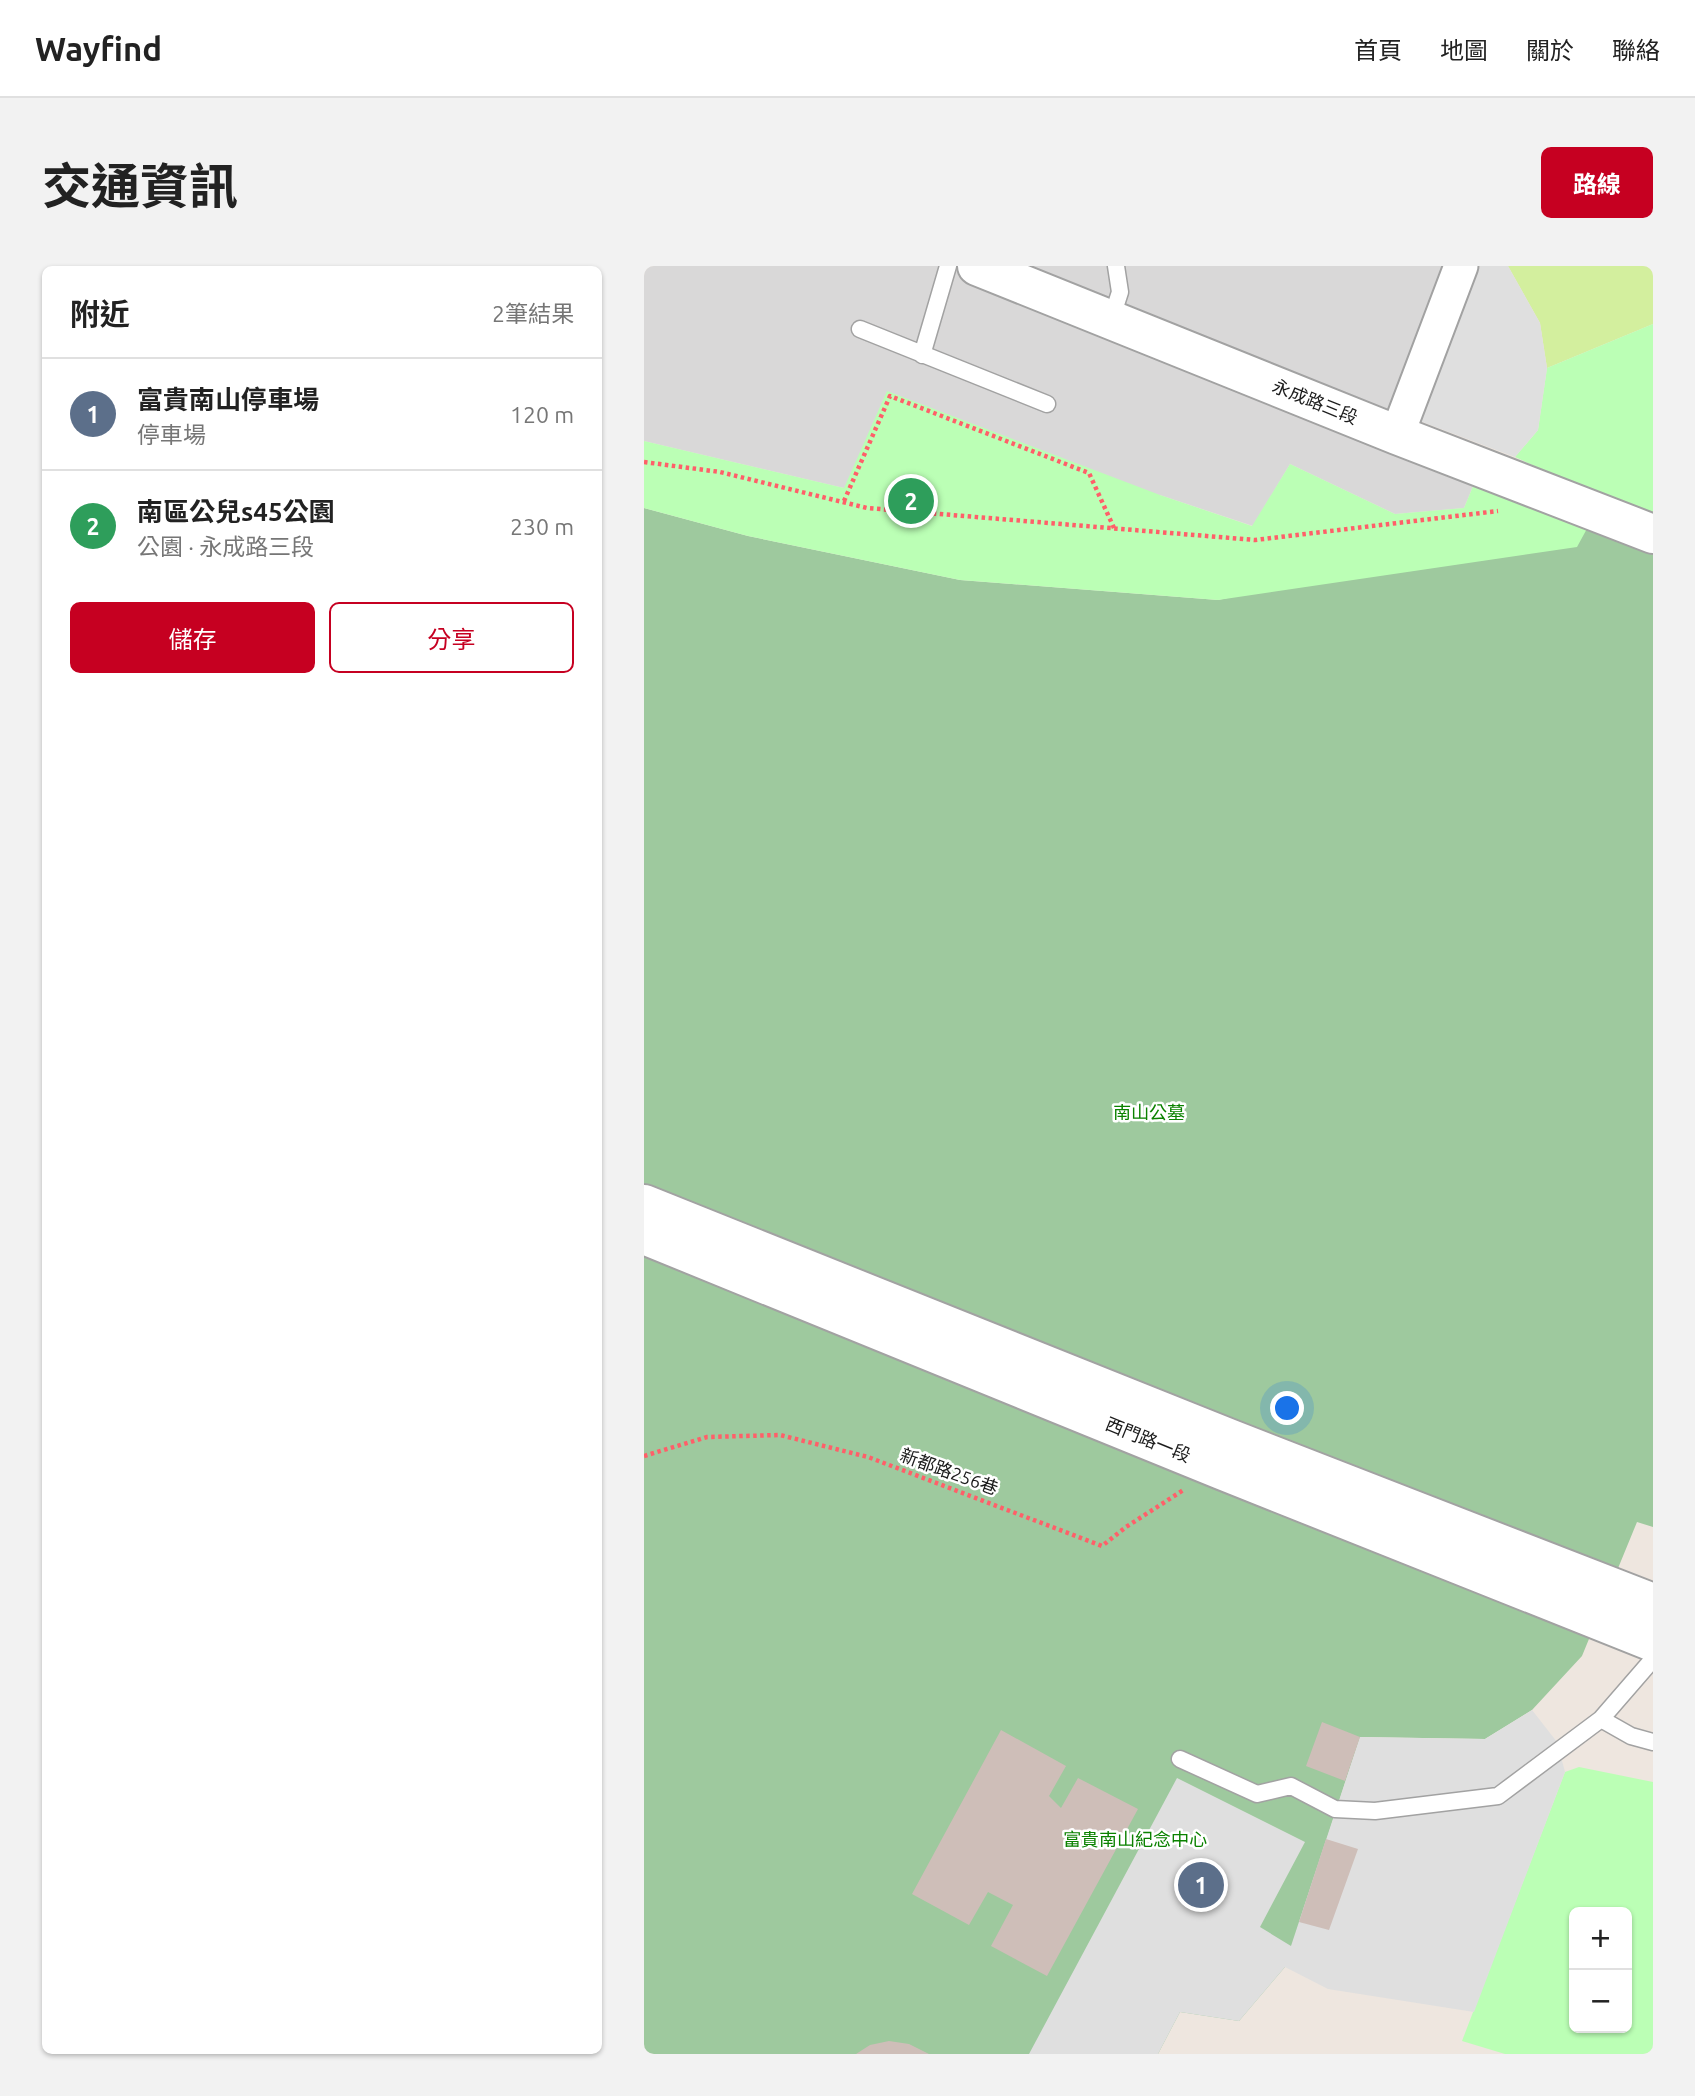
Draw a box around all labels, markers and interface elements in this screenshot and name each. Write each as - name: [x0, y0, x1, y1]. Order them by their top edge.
- text: Wayfind: [35, 30, 162, 67]
- text: 首頁: [1354, 37, 1402, 64]
- text: 地圖: [1440, 37, 1488, 64]
- text: 關於: [1526, 37, 1574, 64]
- text: 聯絡: [1612, 37, 1660, 64]
- button: 路線: [1541, 147, 1653, 218]
- text: 交通資訊: [42, 158, 238, 213]
- text: 附近: [70, 297, 130, 331]
- text: 2筆結果: [492, 301, 574, 326]
- street label: 永成路三段: [1270, 375, 1361, 427]
- text: 富貴南山停車場: [137, 385, 319, 414]
- text: 1: [87, 402, 99, 427]
- text: 120 m: [510, 402, 574, 427]
- text: 停車場: [137, 422, 206, 447]
- pin: 2: [888, 475, 934, 527]
- text: 南區公兒s45公園: [137, 497, 335, 526]
- text: 2: [87, 514, 99, 539]
- text: 230 m: [510, 514, 574, 539]
- text: 公園 · 永成路三段: [137, 534, 314, 559]
- button: 儲存: [70, 602, 315, 673]
- button: 分享: [329, 602, 574, 673]
- park label: 南山公墓: [1113, 1102, 1185, 1122]
- your location: [1270, 1391, 1304, 1425]
- street label: 西門路一段: [1103, 1413, 1194, 1465]
- street label: 新都路256巷: [898, 1444, 1001, 1498]
- park label: 富貴南山紀念中心: [1063, 1829, 1207, 1849]
- pin: 1: [1178, 1859, 1224, 1911]
- map controls: [1569, 1907, 1632, 2033]
- button: +: [1569, 1907, 1632, 1970]
- button: −: [1569, 1970, 1632, 2033]

